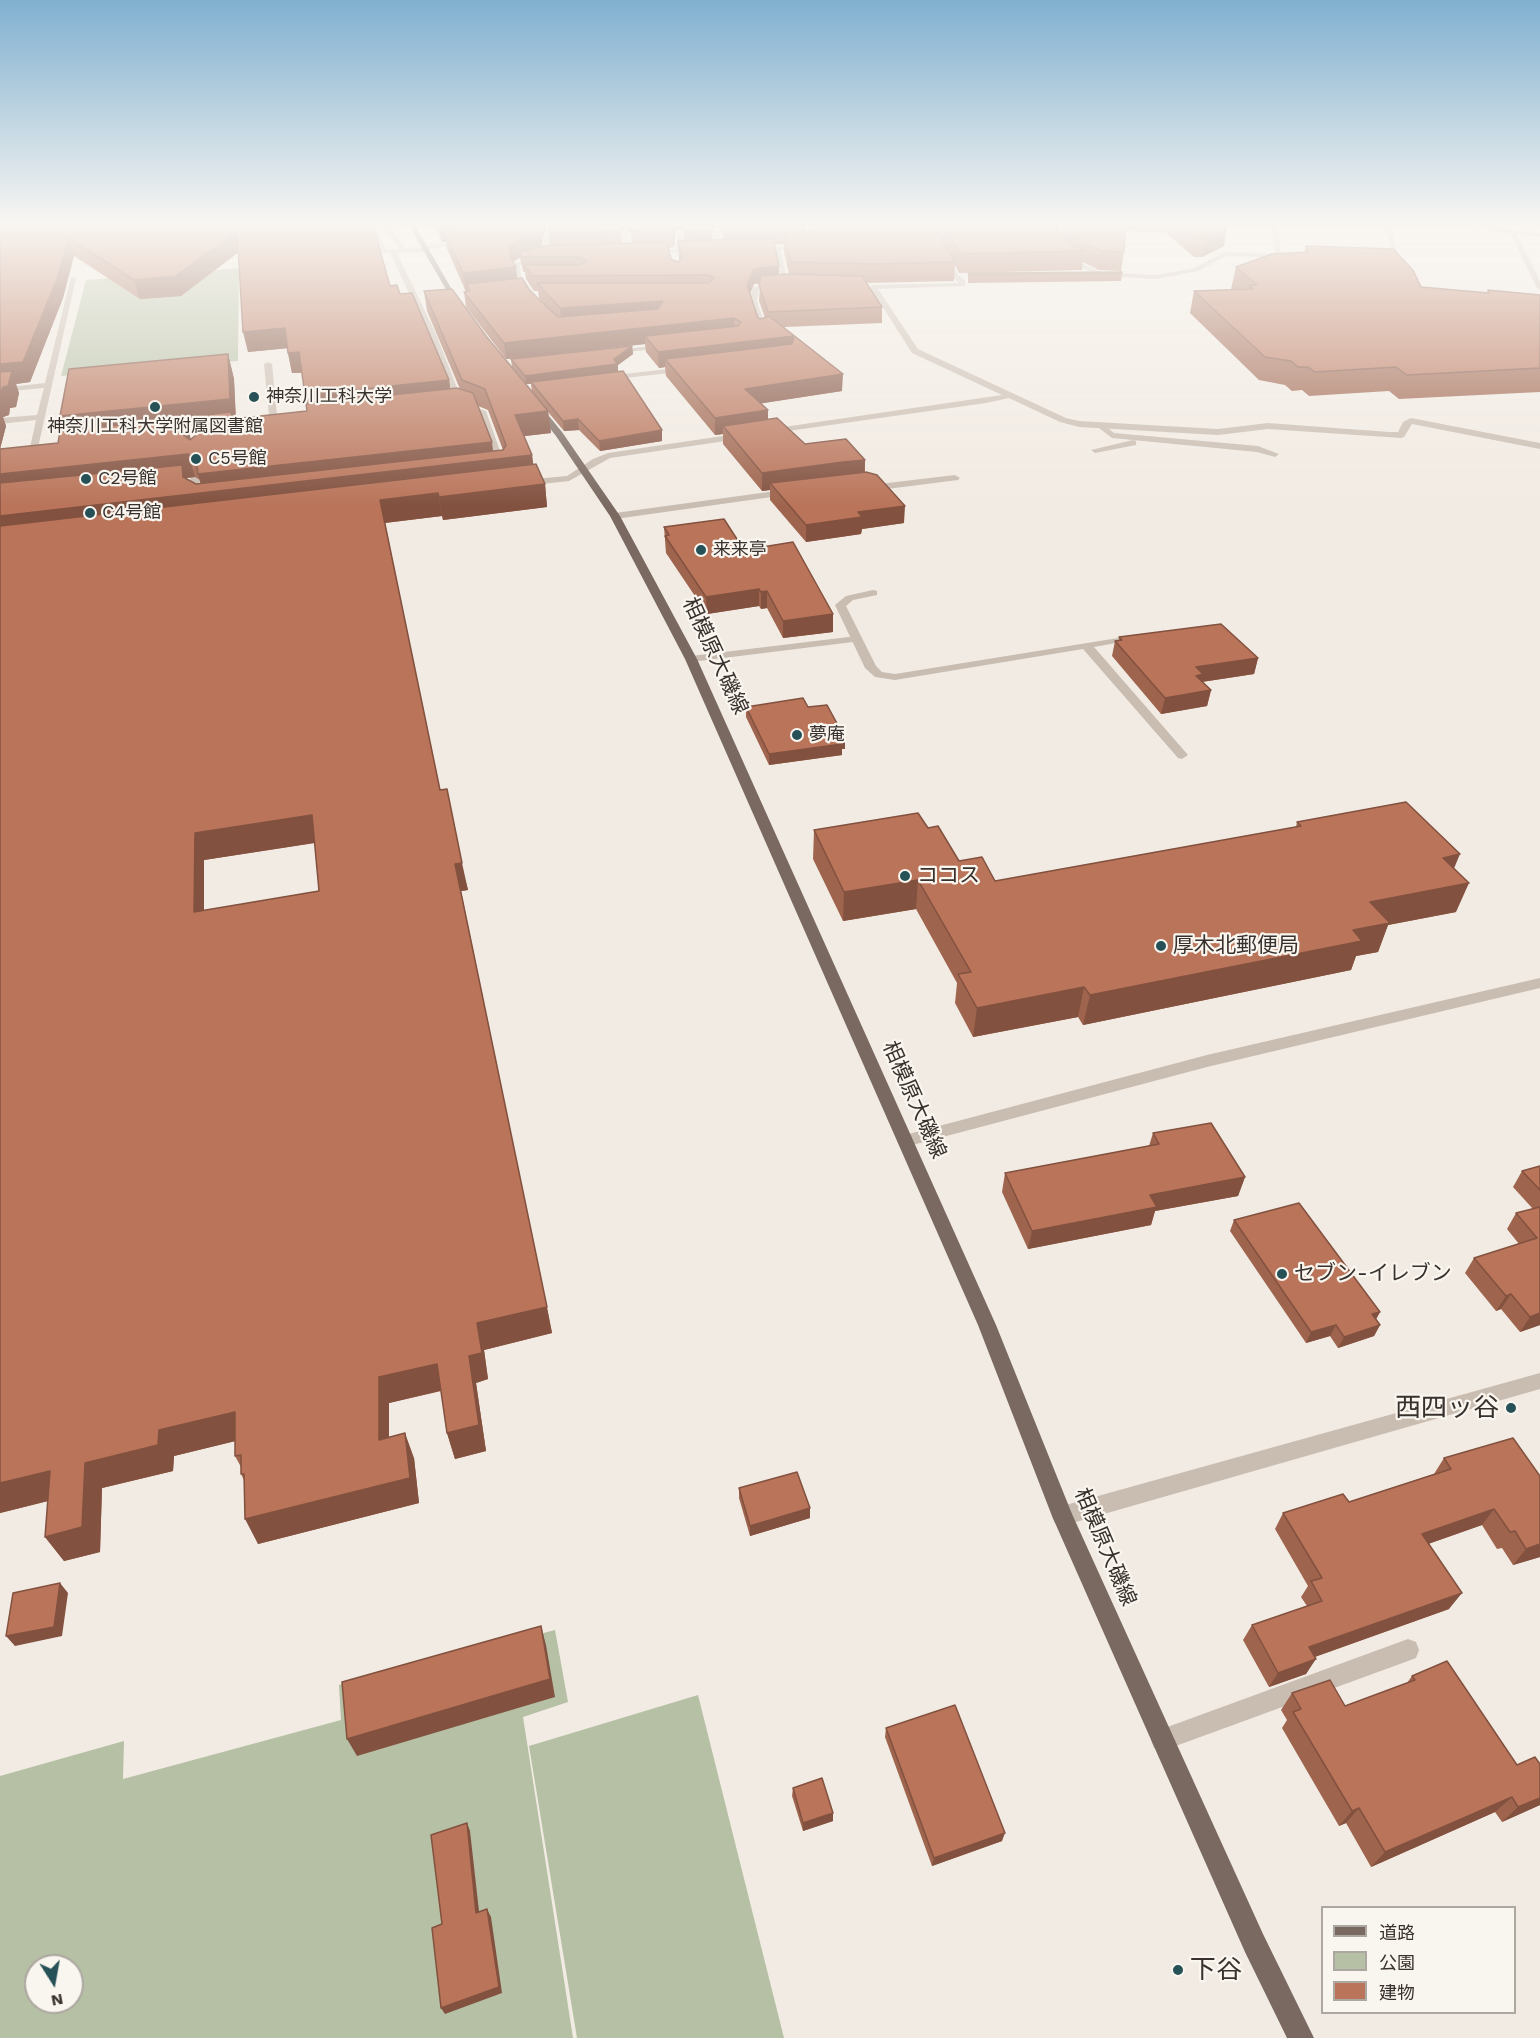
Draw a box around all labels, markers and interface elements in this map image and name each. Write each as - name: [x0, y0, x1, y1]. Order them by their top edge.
- place label: 神奈川工科大学: [266, 386, 392, 408]
- marker: 神奈川工科大学: [247, 390, 261, 404]
- marker: 神奈川工科大学附属図書館: [148, 400, 162, 414]
- place label: 神奈川工科大学附属図書館: [47, 416, 263, 438]
- place label: C5号館: [208, 448, 267, 470]
- marker: C5号館: [189, 452, 203, 466]
- place label: C2号館: [98, 468, 157, 490]
- marker: C2号館: [79, 472, 93, 486]
- place label: C4号館: [102, 502, 161, 524]
- marker: C4号館: [83, 506, 97, 520]
- place label: 来来亭: [713, 539, 767, 561]
- marker: 来来亭: [694, 543, 708, 557]
- street label: 相模原大磯線: [677, 594, 753, 718]
- place label: 夢庵: [809, 724, 845, 746]
- marker: 夢庵: [790, 728, 804, 742]
- place label: ココス: [917, 863, 980, 889]
- marker: ココス: [898, 869, 912, 883]
- place label: 厚木北郵便局: [1173, 933, 1299, 959]
- marker: 厚木北郵便局: [1154, 939, 1168, 953]
- street label: 相模原大磯線: [877, 1037, 951, 1163]
- place label: セブン-イレブン: [1294, 1261, 1452, 1287]
- marker: セブン-イレブン: [1275, 1267, 1289, 1281]
- place label: 西四ッ谷: [1395, 1392, 1499, 1424]
- marker: 西四ッ谷: [1504, 1401, 1518, 1415]
- street label: 相模原大磯線: [1069, 1484, 1141, 1610]
- legend: [1321, 1906, 1516, 2014]
- text: 道路: [1379, 1922, 1415, 1943]
- text: 公園: [1379, 1952, 1415, 1973]
- north arrow: [24, 1954, 84, 2014]
- place label: 下谷: [1190, 1954, 1242, 1986]
- marker: 下谷: [1171, 1963, 1185, 1977]
- text: 建物: [1379, 1982, 1415, 2003]
- text: N: [50, 1990, 65, 2011]

